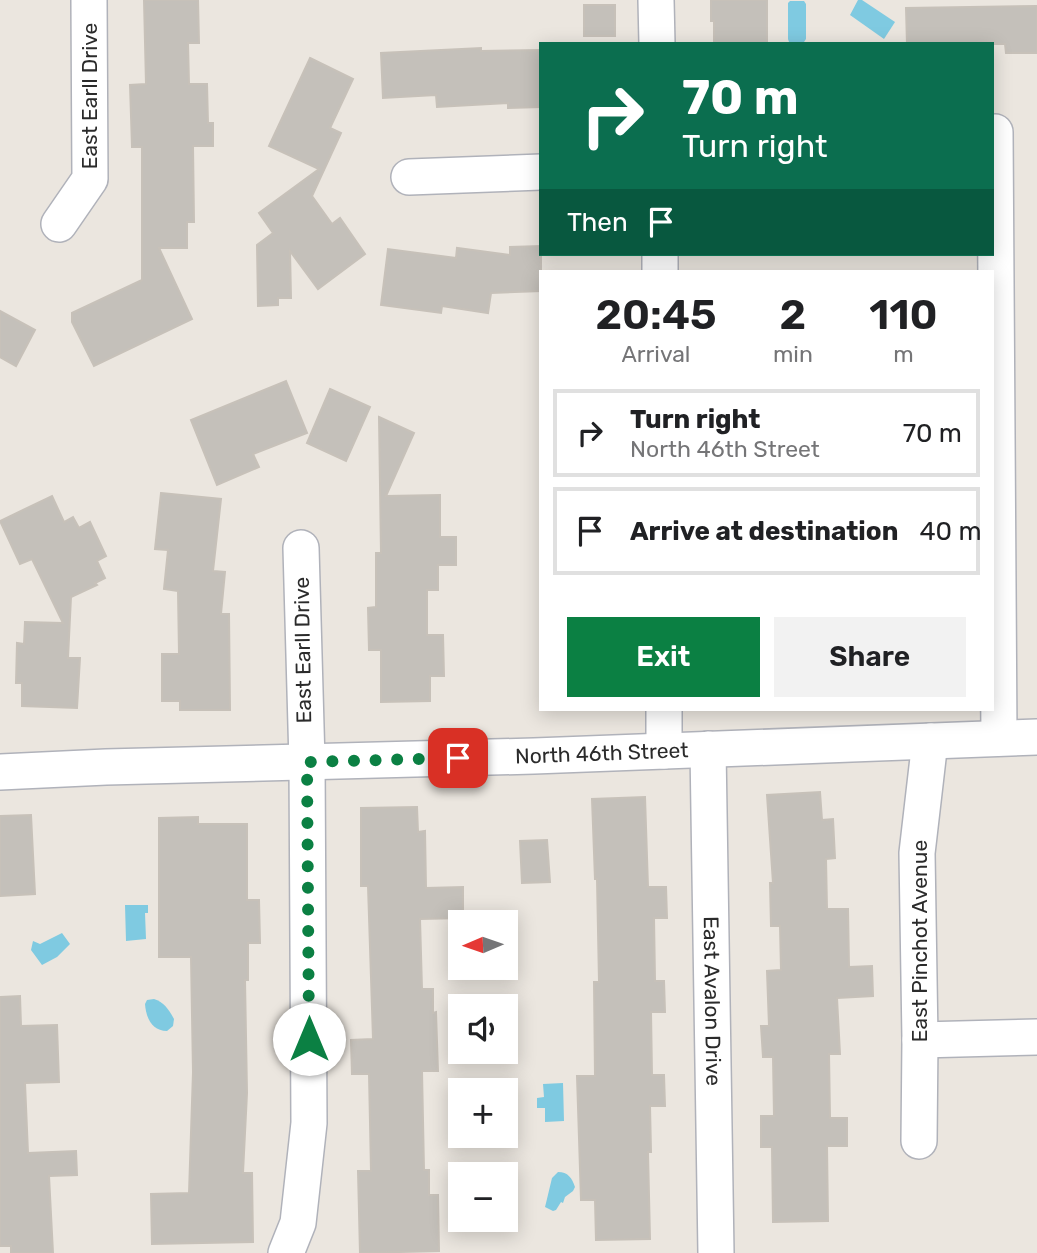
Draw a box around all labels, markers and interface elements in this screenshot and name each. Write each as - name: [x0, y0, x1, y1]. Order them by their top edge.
- street label: East Earll Drive: [77, 23, 102, 169]
- text: 70 m: [682, 68, 799, 126]
- icon: right: [567, 70, 658, 161]
- text: Turn right: [682, 127, 827, 165]
- icon: arrive: [642, 203, 680, 241]
- text: Then: [567, 207, 628, 238]
- text: 20:45: [595, 290, 717, 340]
- text: 2: [780, 290, 806, 340]
- text: 110: [869, 290, 938, 340]
- text: Arrival: [621, 340, 690, 368]
- text: min: [773, 340, 813, 368]
- text: m: [893, 340, 914, 368]
- text: Turn right: [630, 404, 760, 435]
- icon: right: [571, 414, 609, 452]
- text: 70 m: [903, 418, 962, 449]
- text: North 46th Street: [630, 435, 820, 463]
- icon: arrive: [571, 512, 609, 550]
- text: Arrive at destination: [630, 516, 898, 547]
- text: 40 m: [919, 516, 982, 547]
- street label: East Earll Drive: [289, 577, 316, 723]
- button: Exit: [567, 617, 760, 697]
- button: Share: [774, 617, 966, 697]
- pin: [428, 728, 488, 788]
- street label: North 46th Street: [515, 737, 689, 768]
- icon: arrive: [439, 739, 477, 777]
- street label: East Pinchot Avenue: [907, 840, 932, 1042]
- north arrow: [448, 910, 518, 980]
- map controls: [448, 910, 518, 1232]
- street label: East Avalon Drive: [699, 916, 726, 1086]
- button: sound: [448, 994, 518, 1064]
- position arrow: [272, 1002, 346, 1076]
- button: +: [448, 1078, 518, 1148]
- button: −: [448, 1162, 518, 1232]

